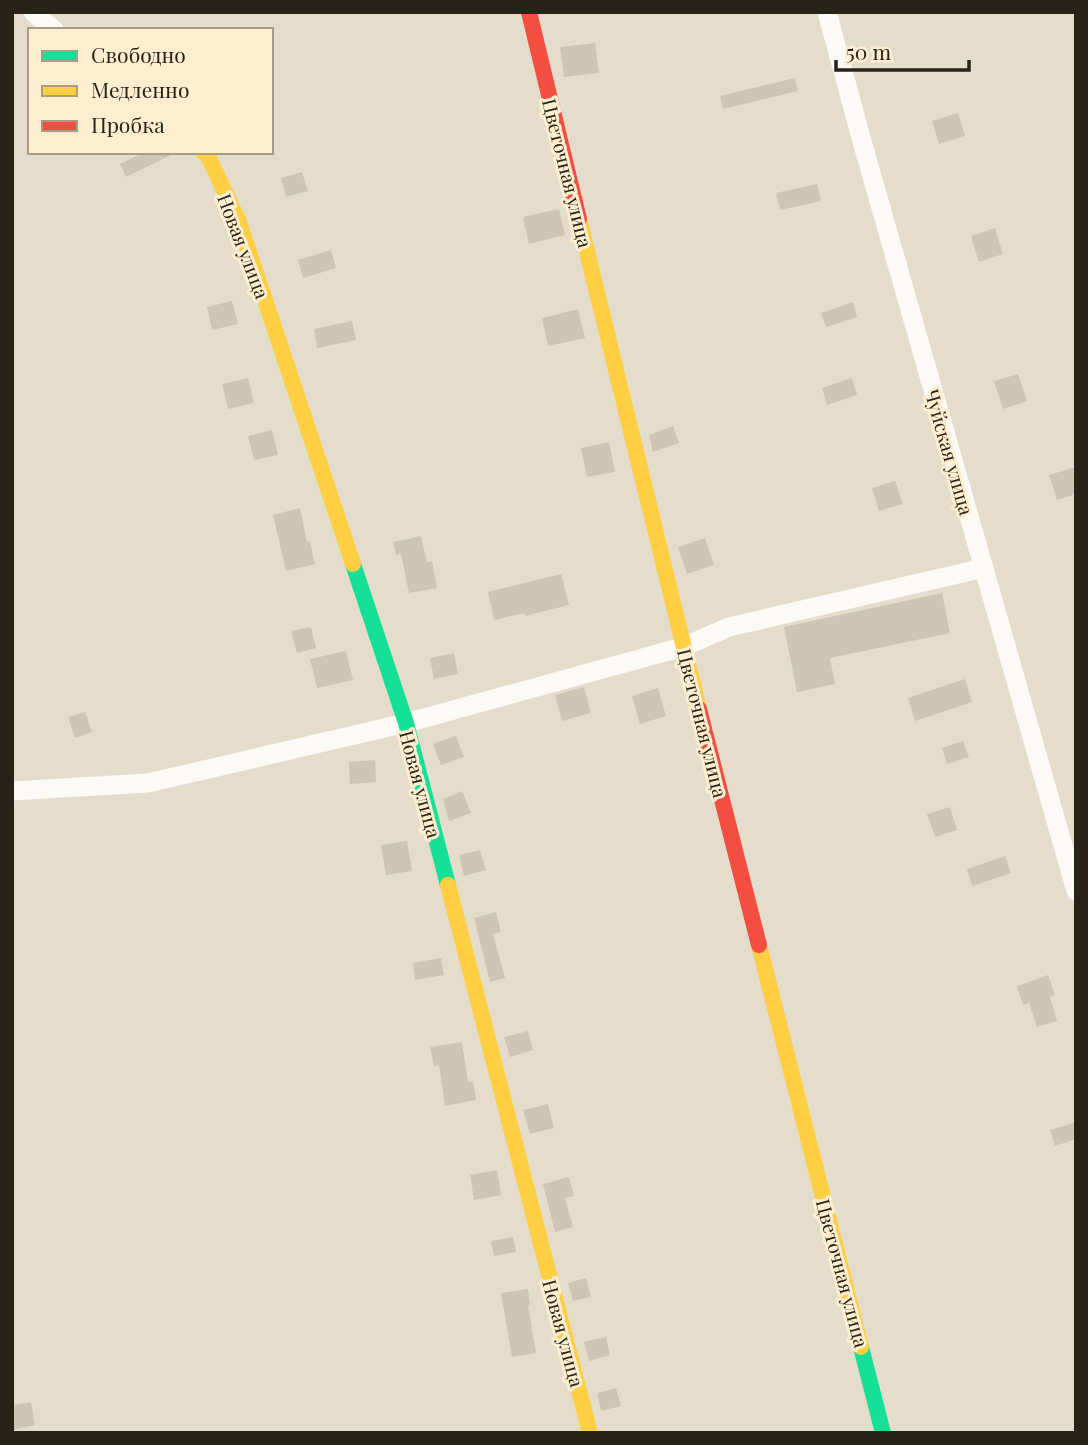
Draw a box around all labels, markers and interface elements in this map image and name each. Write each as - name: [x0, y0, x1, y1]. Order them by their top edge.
- legend: [28, 28, 273, 154]
- scale bar: [836, 28, 969, 72]
- text: 50 m: [846, 37, 892, 65]
- text: Свободно: [91, 40, 186, 68]
- text: Медленно: [91, 75, 189, 103]
- street label: Цветочная улица: [537, 96, 599, 251]
- text: Пробка: [91, 110, 165, 138]
- street label: Новая улица: [212, 190, 276, 303]
- street label: Чуйская улица: [920, 386, 981, 518]
- street label: Цветочная улица: [672, 646, 734, 801]
- street label: Новая улица: [394, 727, 448, 841]
- street label: Цветочная улица: [811, 1196, 875, 1351]
- street label: Новая улица: [537, 1276, 591, 1390]

